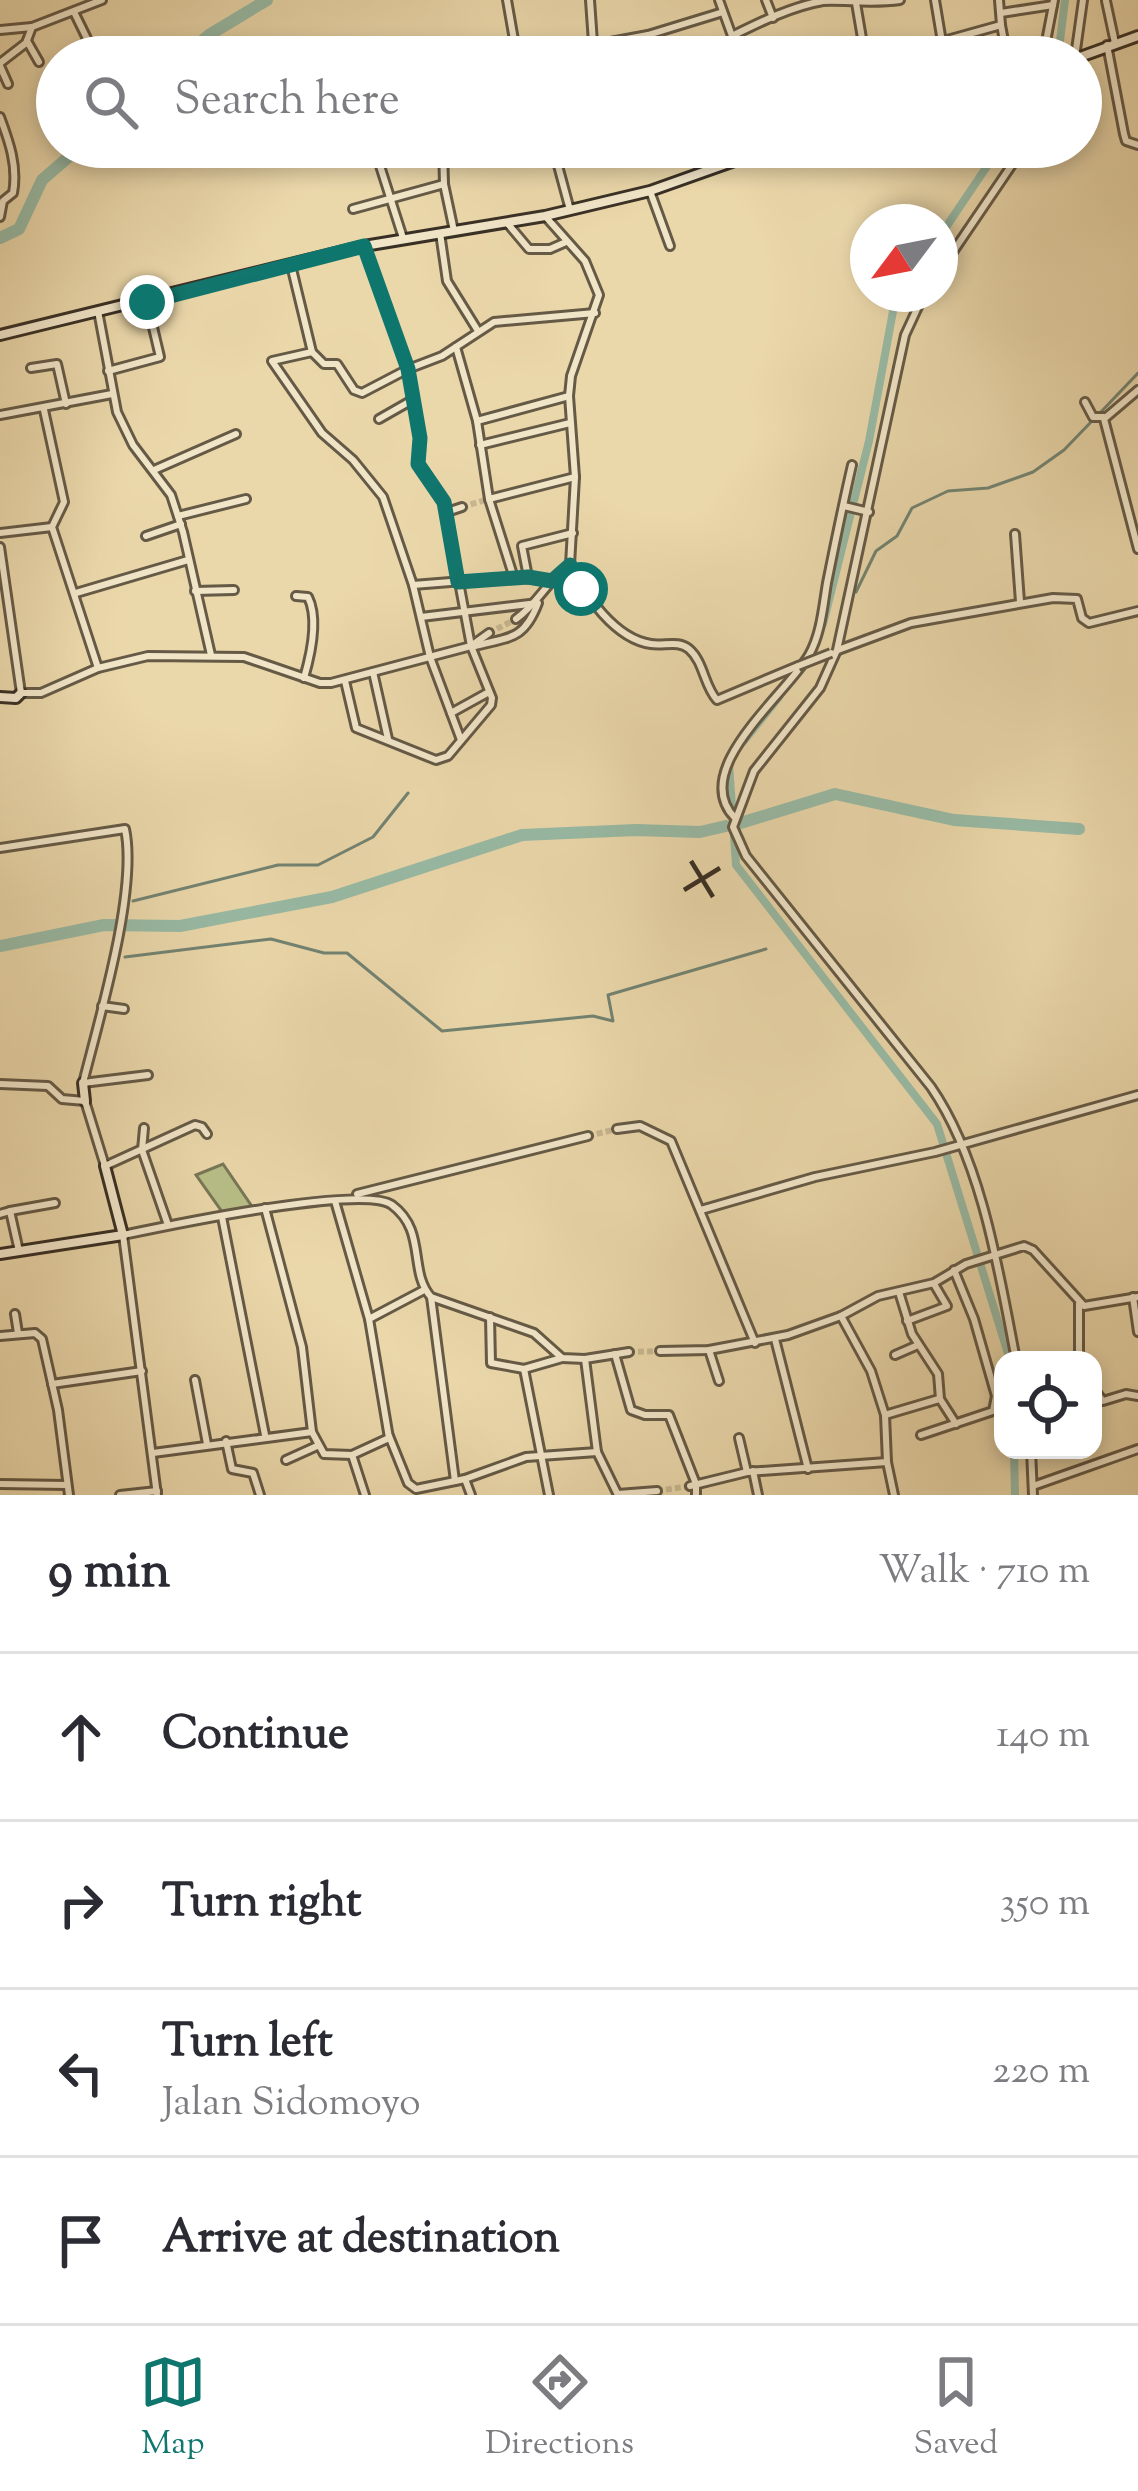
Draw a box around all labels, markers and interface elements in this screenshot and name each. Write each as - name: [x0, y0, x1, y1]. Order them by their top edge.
- search box: [36, 36, 1102, 168]
- icon: search: [78, 69, 144, 135]
- text: Search here: [174, 70, 400, 135]
- north arrow: [850, 204, 958, 312]
- route end: [120, 275, 174, 329]
- route start: [554, 562, 608, 616]
- map controls: [994, 1351, 1102, 1459]
- button: locate: [994, 1351, 1102, 1459]
- text: 9 min: [48, 1537, 170, 1610]
- text: Walk · 710 m: [878, 1545, 1090, 1601]
- icon: ahead: [48, 1704, 114, 1770]
- text: Continue: [162, 1704, 349, 1769]
- text: 140 m: [996, 1709, 1090, 1765]
- icon: right: [48, 1872, 114, 1938]
- text: Turn right: [162, 1872, 361, 1937]
- text: 350 m: [1000, 1877, 1090, 1933]
- text: Turn left: [162, 2012, 333, 2077]
- icon: left: [48, 2040, 114, 2106]
- text: 220 m: [992, 2045, 1090, 2101]
- text: Jalan Sidomoyo: [162, 2077, 421, 2133]
- icon: arrive: [48, 2208, 114, 2274]
- text: Arrive at destination: [162, 2208, 560, 2273]
- tab: Map: [140, 2349, 206, 2469]
- tab: Directions: [485, 2349, 634, 2469]
- tab: Saved: [914, 2349, 998, 2469]

